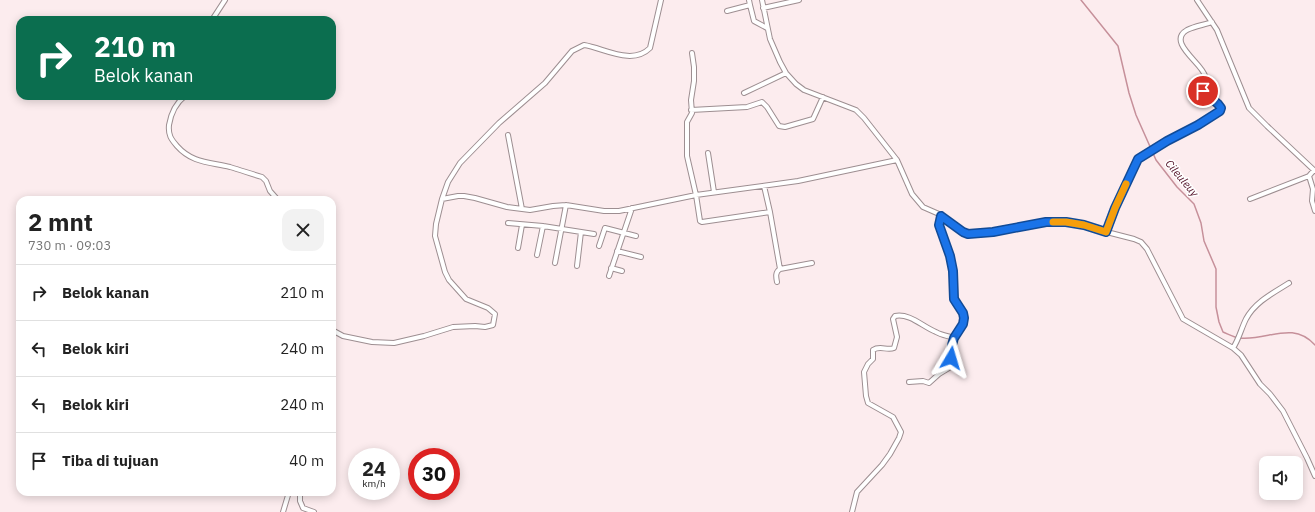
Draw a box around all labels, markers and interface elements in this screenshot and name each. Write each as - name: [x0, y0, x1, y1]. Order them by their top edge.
- text: 210 m: [94, 28, 176, 65]
- icon: right: [28, 32, 80, 84]
- text: Belok kanan: [94, 64, 193, 87]
- pin: [1186, 74, 1220, 108]
- icon: arrive: [1192, 80, 1214, 102]
- water label: Cileuleuy: [1162, 157, 1202, 200]
- text: 2 mnt: [28, 206, 93, 238]
- button: close: [282, 209, 324, 251]
- text: 730 m · 09:03: [28, 237, 111, 254]
- icon: right: [28, 282, 50, 304]
- text: Belok kanan: [62, 283, 149, 302]
- text: 210 m: [280, 283, 324, 302]
- position arrow: [930, 337, 972, 379]
- icon: left: [28, 338, 50, 360]
- text: Belok kiri: [62, 339, 129, 358]
- text: 240 m: [280, 339, 324, 358]
- icon: left: [28, 394, 50, 416]
- text: Belok kiri: [62, 395, 129, 414]
- text: 240 m: [280, 395, 324, 414]
- speed limit sign: 30: [408, 448, 460, 500]
- icon: arrive: [28, 450, 50, 472]
- text: Tiba di tujuan: [62, 451, 159, 470]
- text: 40 m: [289, 451, 324, 470]
- text: 24: [362, 455, 386, 482]
- map controls: [1259, 456, 1303, 500]
- button: sound: [1259, 456, 1303, 500]
- text: km/h: [362, 477, 386, 490]

